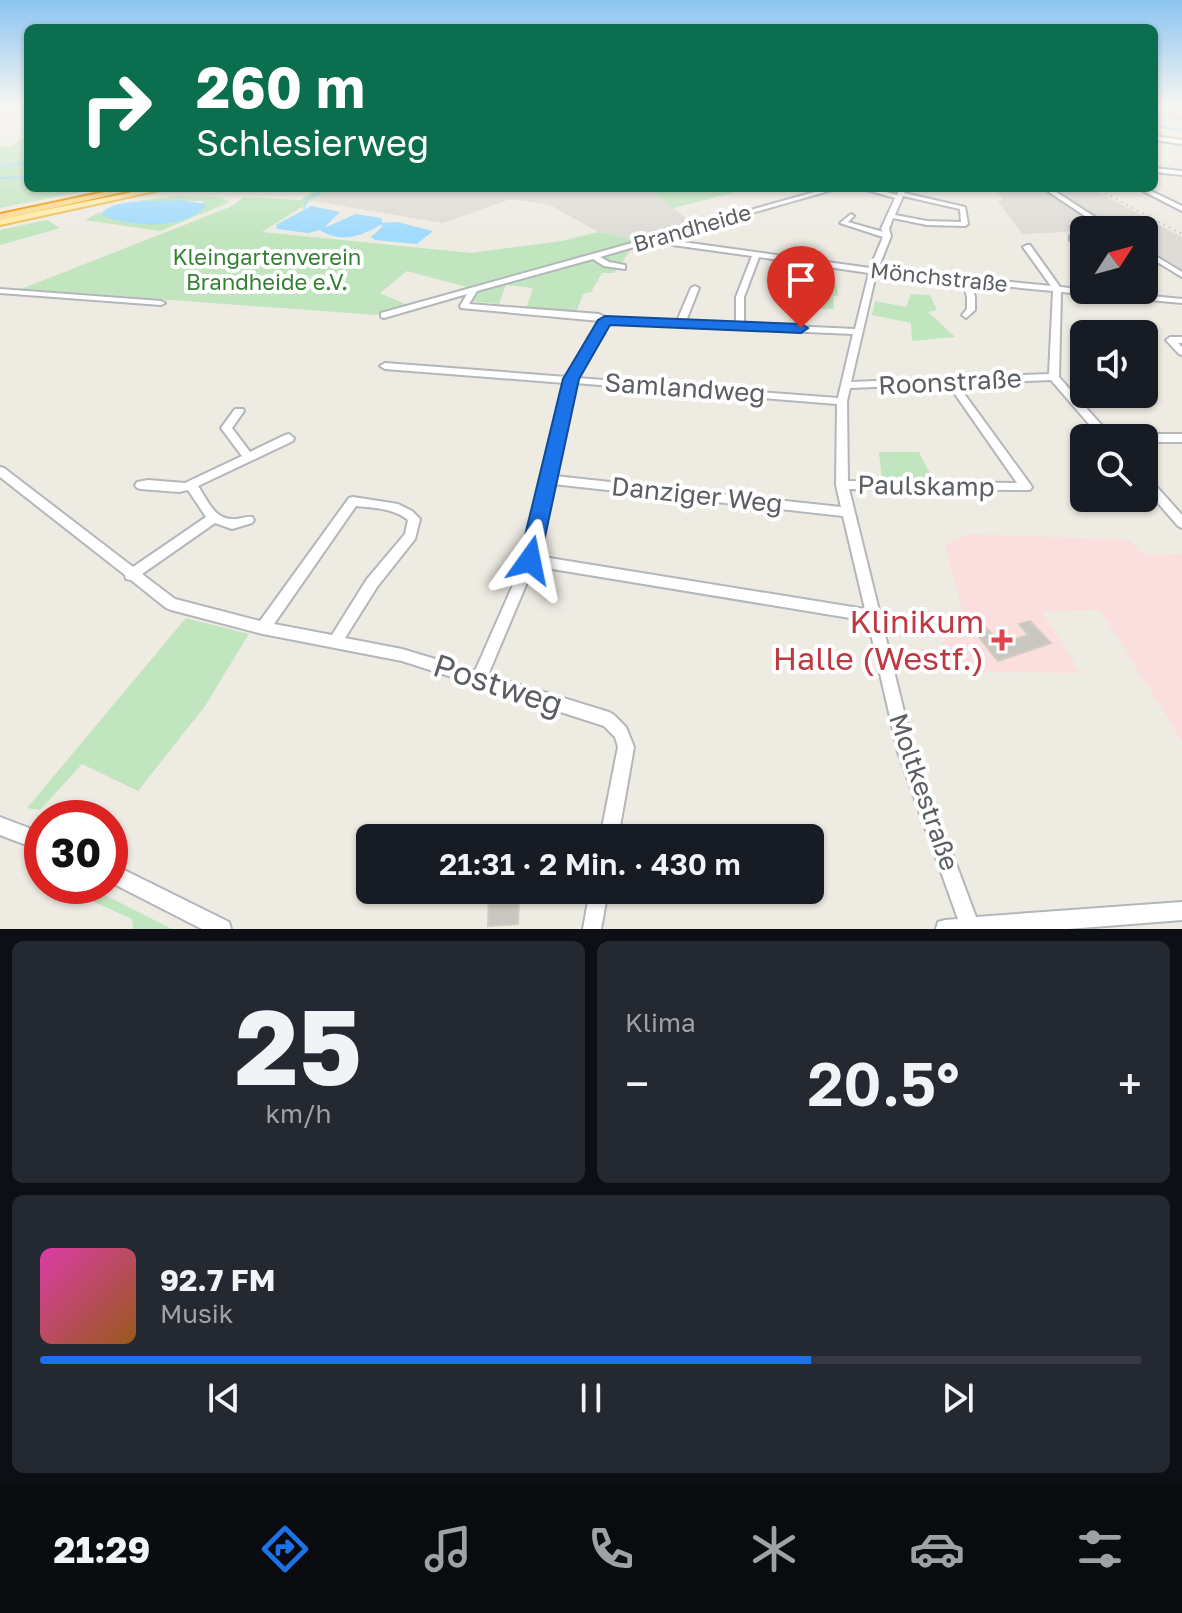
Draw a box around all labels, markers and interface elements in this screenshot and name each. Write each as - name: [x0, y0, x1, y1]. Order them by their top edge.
- text: 260 m: [196, 53, 365, 120]
- icon: right: [64, 56, 168, 160]
- text: Schlesierweg: [196, 121, 429, 164]
- street label: Brandheide: [630, 198, 754, 257]
- north arrow: [1070, 216, 1158, 304]
- map controls: [1070, 216, 1158, 512]
- park label: Kleingartenverein Brandheide e.V.: [173, 243, 361, 295]
- pin: [767, 246, 835, 328]
- street label: Mönchstraße: [869, 256, 1009, 297]
- icon: arrive: [779, 258, 823, 302]
- button: sound: [1070, 320, 1158, 408]
- street label: Roonstraße: [877, 362, 1022, 401]
- street label: Samlandweg: [604, 366, 767, 409]
- button: search: [1070, 424, 1158, 512]
- street label: Paulskamp: [857, 469, 995, 502]
- street label: Danziger Weg: [610, 470, 784, 519]
- position arrow: [488, 518, 572, 602]
- place label: Klinikum Halle (Westf.): [773, 602, 984, 677]
- marker: Klinikum Halle (Westf.): [991, 629, 1013, 651]
- street label: Postweg: [429, 645, 568, 723]
- street label: Moltkestraße: [883, 709, 966, 875]
- speed limit sign: 30: [24, 800, 128, 904]
- text: 21:31 · 2 Min. · 430 m: [439, 846, 741, 882]
- text: 25: [235, 983, 362, 1108]
- text: Klima: [625, 1007, 696, 1038]
- text: 20.5°: [807, 1047, 960, 1119]
- text: −: [625, 1057, 649, 1110]
- text: +: [1118, 1057, 1142, 1110]
- text: km/h: [265, 1098, 332, 1129]
- text: 92.7 FM: [160, 1262, 275, 1298]
- text: Musik: [160, 1298, 234, 1329]
- icon: previous: [202, 1376, 246, 1420]
- icon: pause: [569, 1376, 613, 1420]
- icon: next: [936, 1376, 980, 1420]
- icon: directions: [257, 1521, 313, 1577]
- icon: music: [420, 1521, 476, 1577]
- icon: phone: [583, 1521, 639, 1577]
- icon: climate: [746, 1521, 802, 1577]
- icon: car: [909, 1521, 965, 1577]
- icon: filters: [1072, 1521, 1128, 1577]
- text: 21:29: [54, 1528, 150, 1571]

